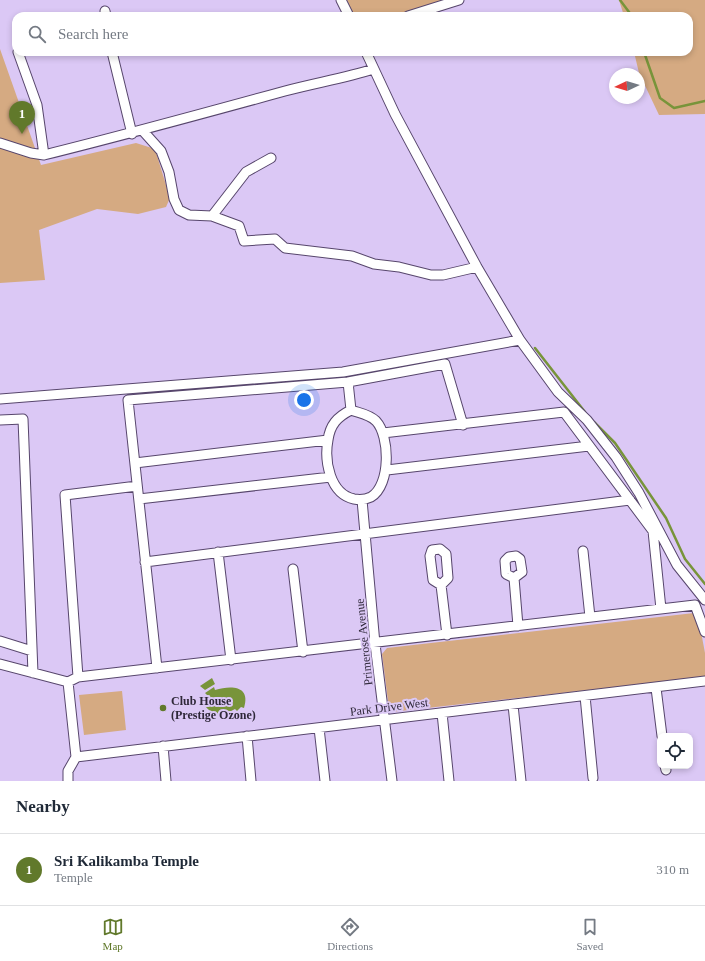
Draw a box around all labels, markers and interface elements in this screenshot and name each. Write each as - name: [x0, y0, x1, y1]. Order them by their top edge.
- search box: [12, 12, 693, 56]
- icon: search: [26, 23, 48, 45]
- text: Search here: [58, 26, 128, 42]
- north arrow: [609, 68, 645, 104]
- pin: 1: [9, 101, 35, 134]
- your location: [294, 390, 314, 410]
- street label: Primerose Avenue: [352, 598, 376, 686]
- place label: Club House (Prestige Ozone): [171, 694, 256, 722]
- street label: Park Drive West: [349, 695, 430, 719]
- marker: Club House (Prestige Ozone): [158, 703, 168, 713]
- map controls: [657, 733, 693, 769]
- button: locate: [657, 733, 693, 769]
- text: Nearby: [16, 797, 70, 816]
- text: Sri Kalikamba Temple: [54, 853, 199, 869]
- text: 1: [26, 862, 32, 877]
- text: 310 m: [656, 862, 689, 877]
- text: Temple: [54, 870, 93, 885]
- tab: Map: [102, 916, 124, 952]
- tab: Directions: [327, 916, 373, 952]
- tab: Saved: [576, 916, 603, 952]

